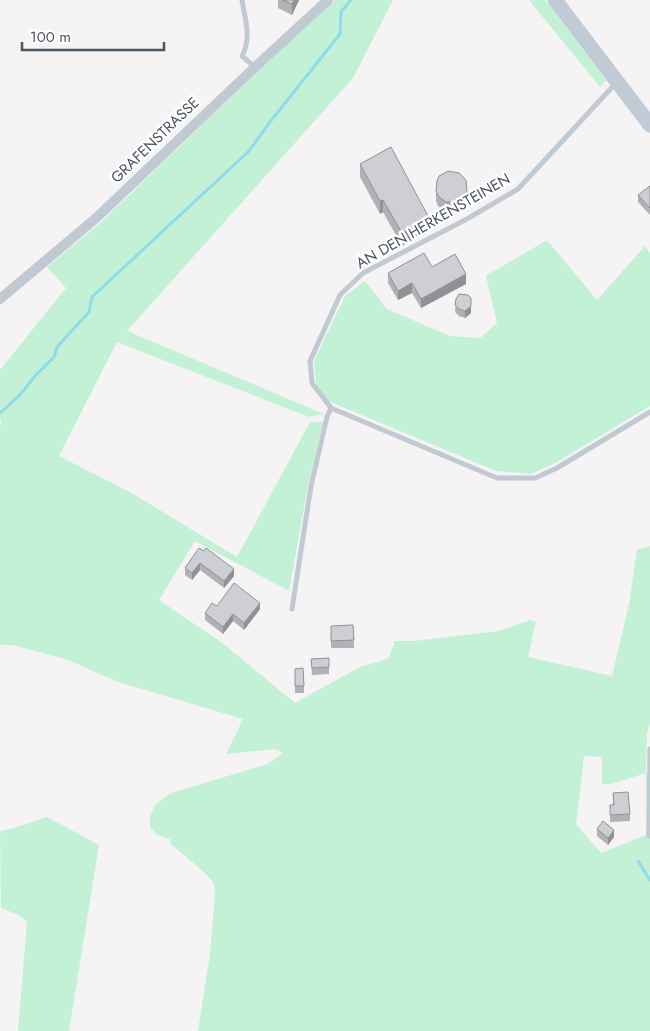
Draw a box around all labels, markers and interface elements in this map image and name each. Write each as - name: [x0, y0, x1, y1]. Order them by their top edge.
- scale bar: [22, 20, 165, 52]
- text: 100 m: [30, 26, 71, 48]
- street label: GRAFENSTRASSE: [106, 92, 204, 188]
- street label: AN DEN HERKENSTEINEN: [352, 168, 514, 274]

